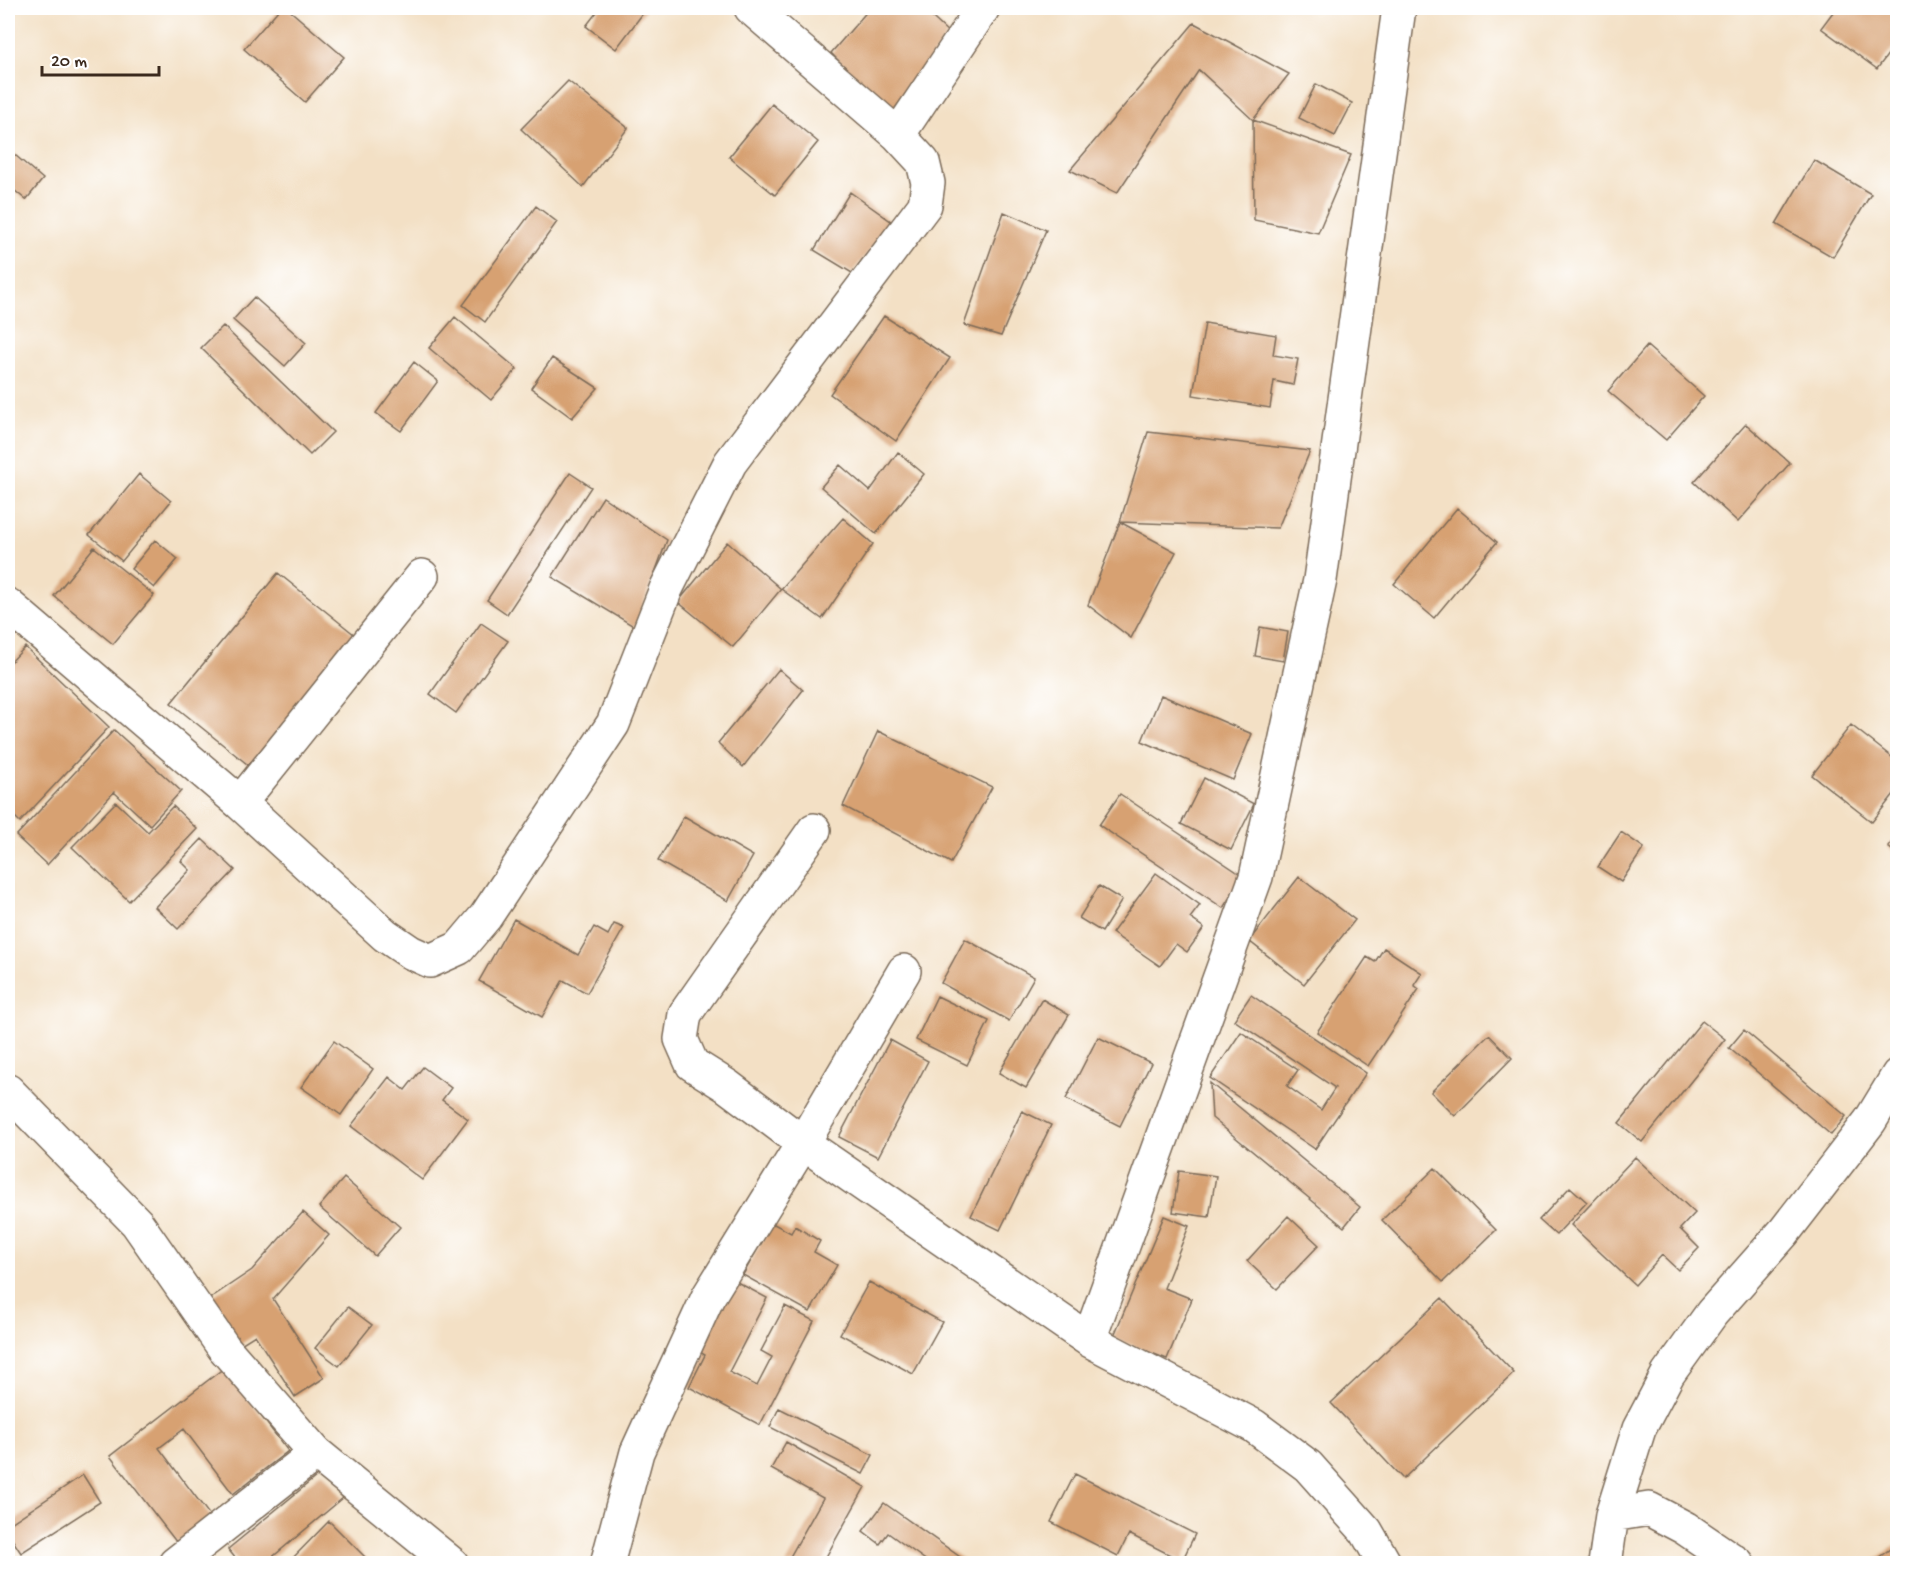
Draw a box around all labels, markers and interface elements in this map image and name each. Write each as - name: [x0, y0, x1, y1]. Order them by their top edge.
- scale bar: [42, 39, 159, 77]
- text: 20 m: [51, 52, 87, 73]

